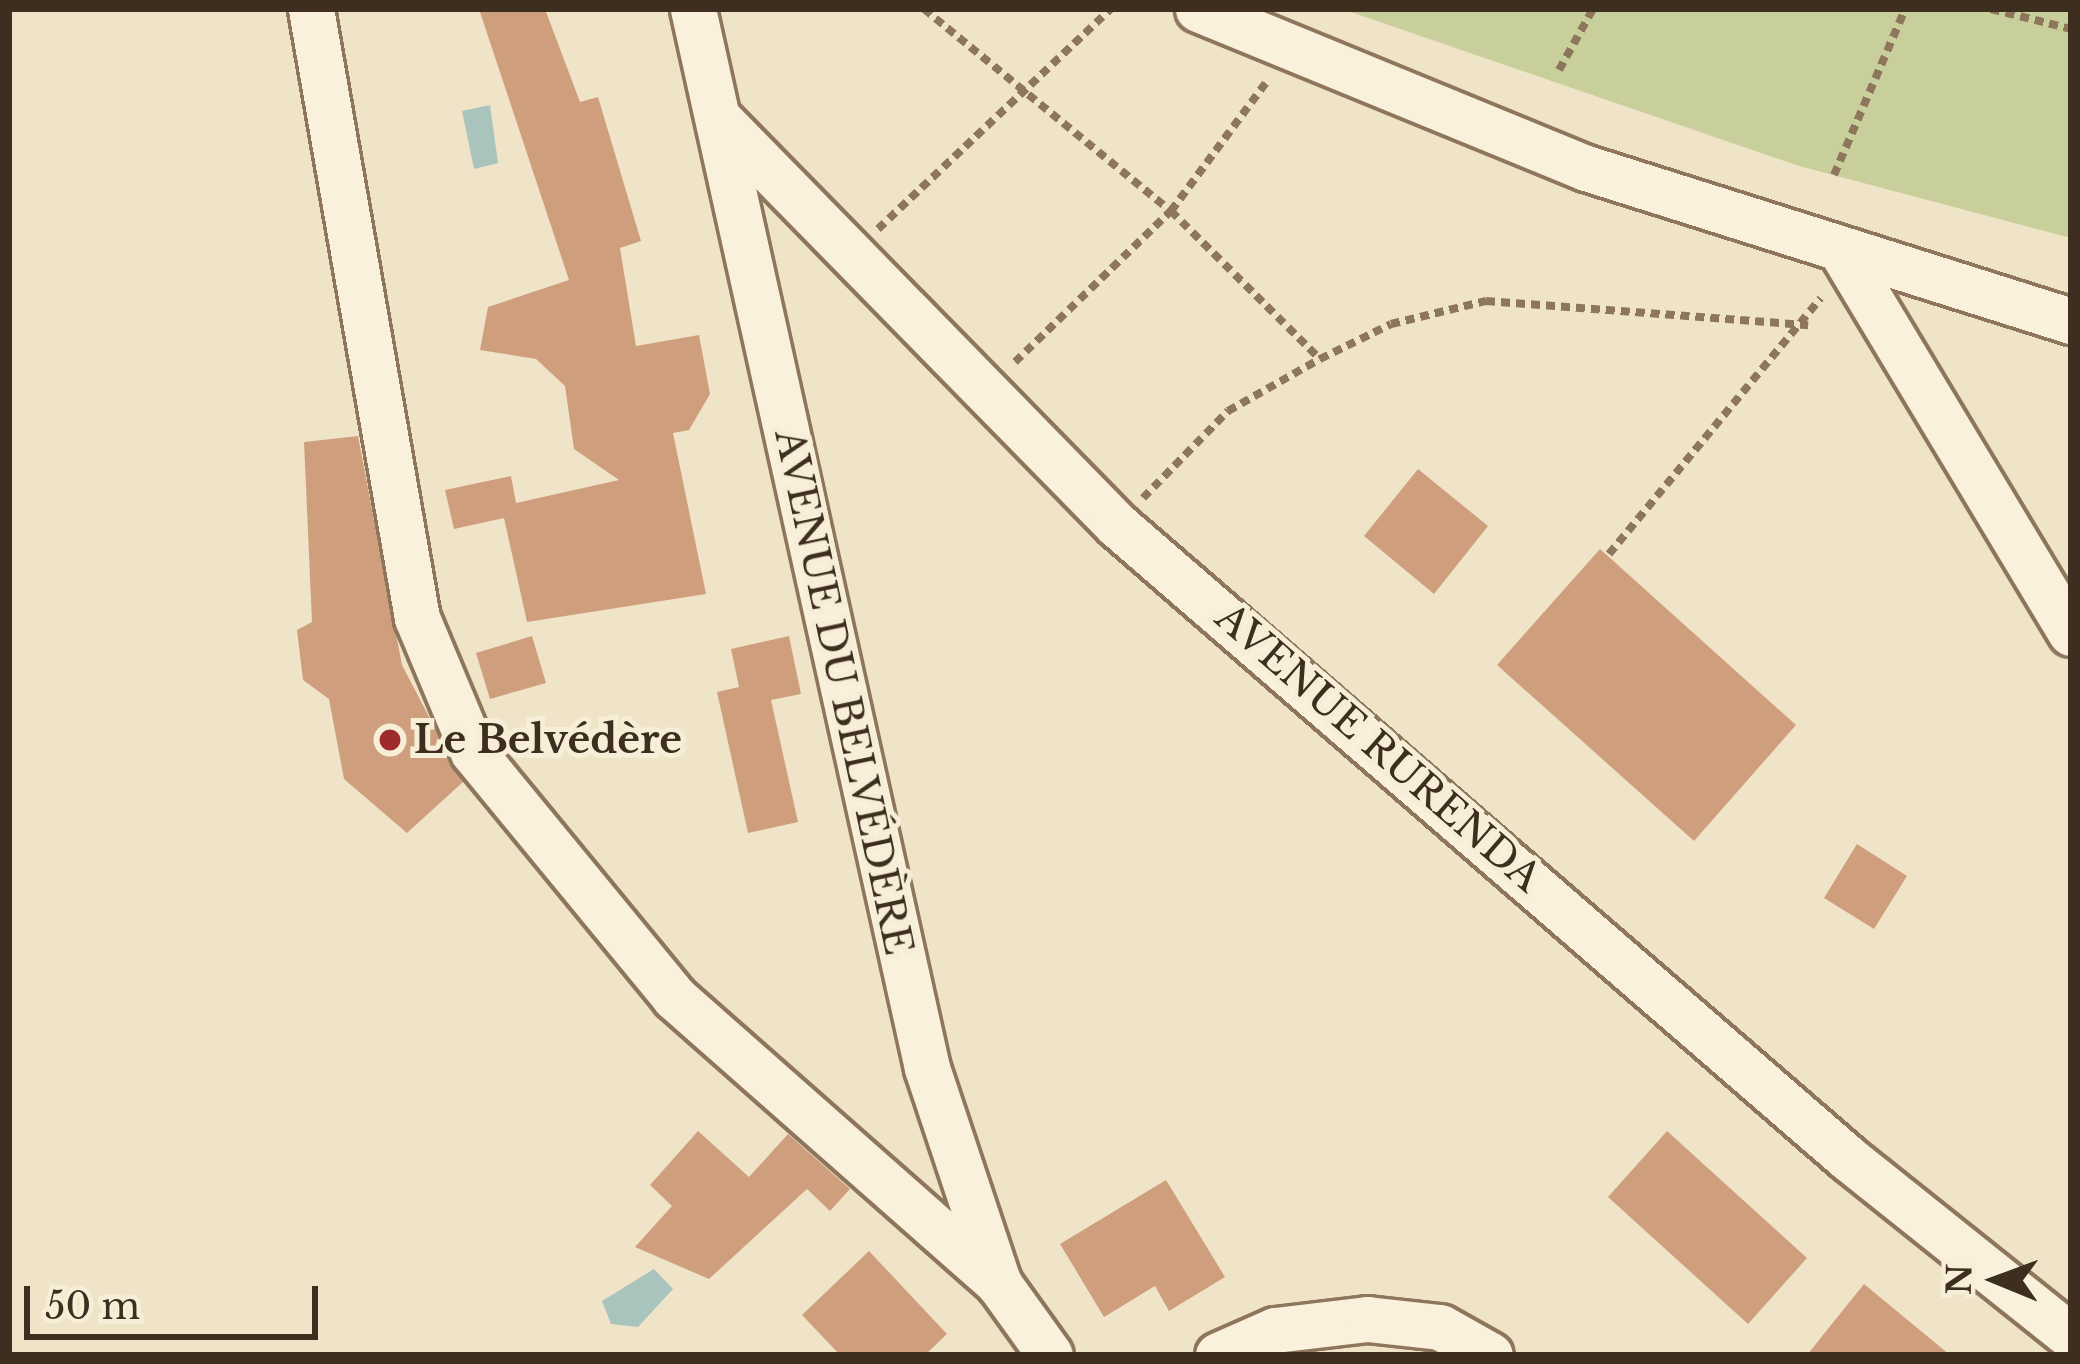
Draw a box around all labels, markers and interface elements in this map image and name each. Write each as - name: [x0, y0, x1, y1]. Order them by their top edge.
- street label: AVENUE DU BELVÉDÈRE: [764, 425, 922, 959]
- street label: AVENUE RURENDA: [1206, 594, 1550, 902]
- place label: Le Belvédère: [414, 717, 682, 763]
- marker: Le Belvédère: [377, 727, 403, 753]
- north arrow: [1936, 1220, 2056, 1340]
- scale bar: [30, 1262, 324, 1336]
- text: N: [1939, 1263, 1980, 1295]
- text: 50 m: [45, 1284, 140, 1329]

